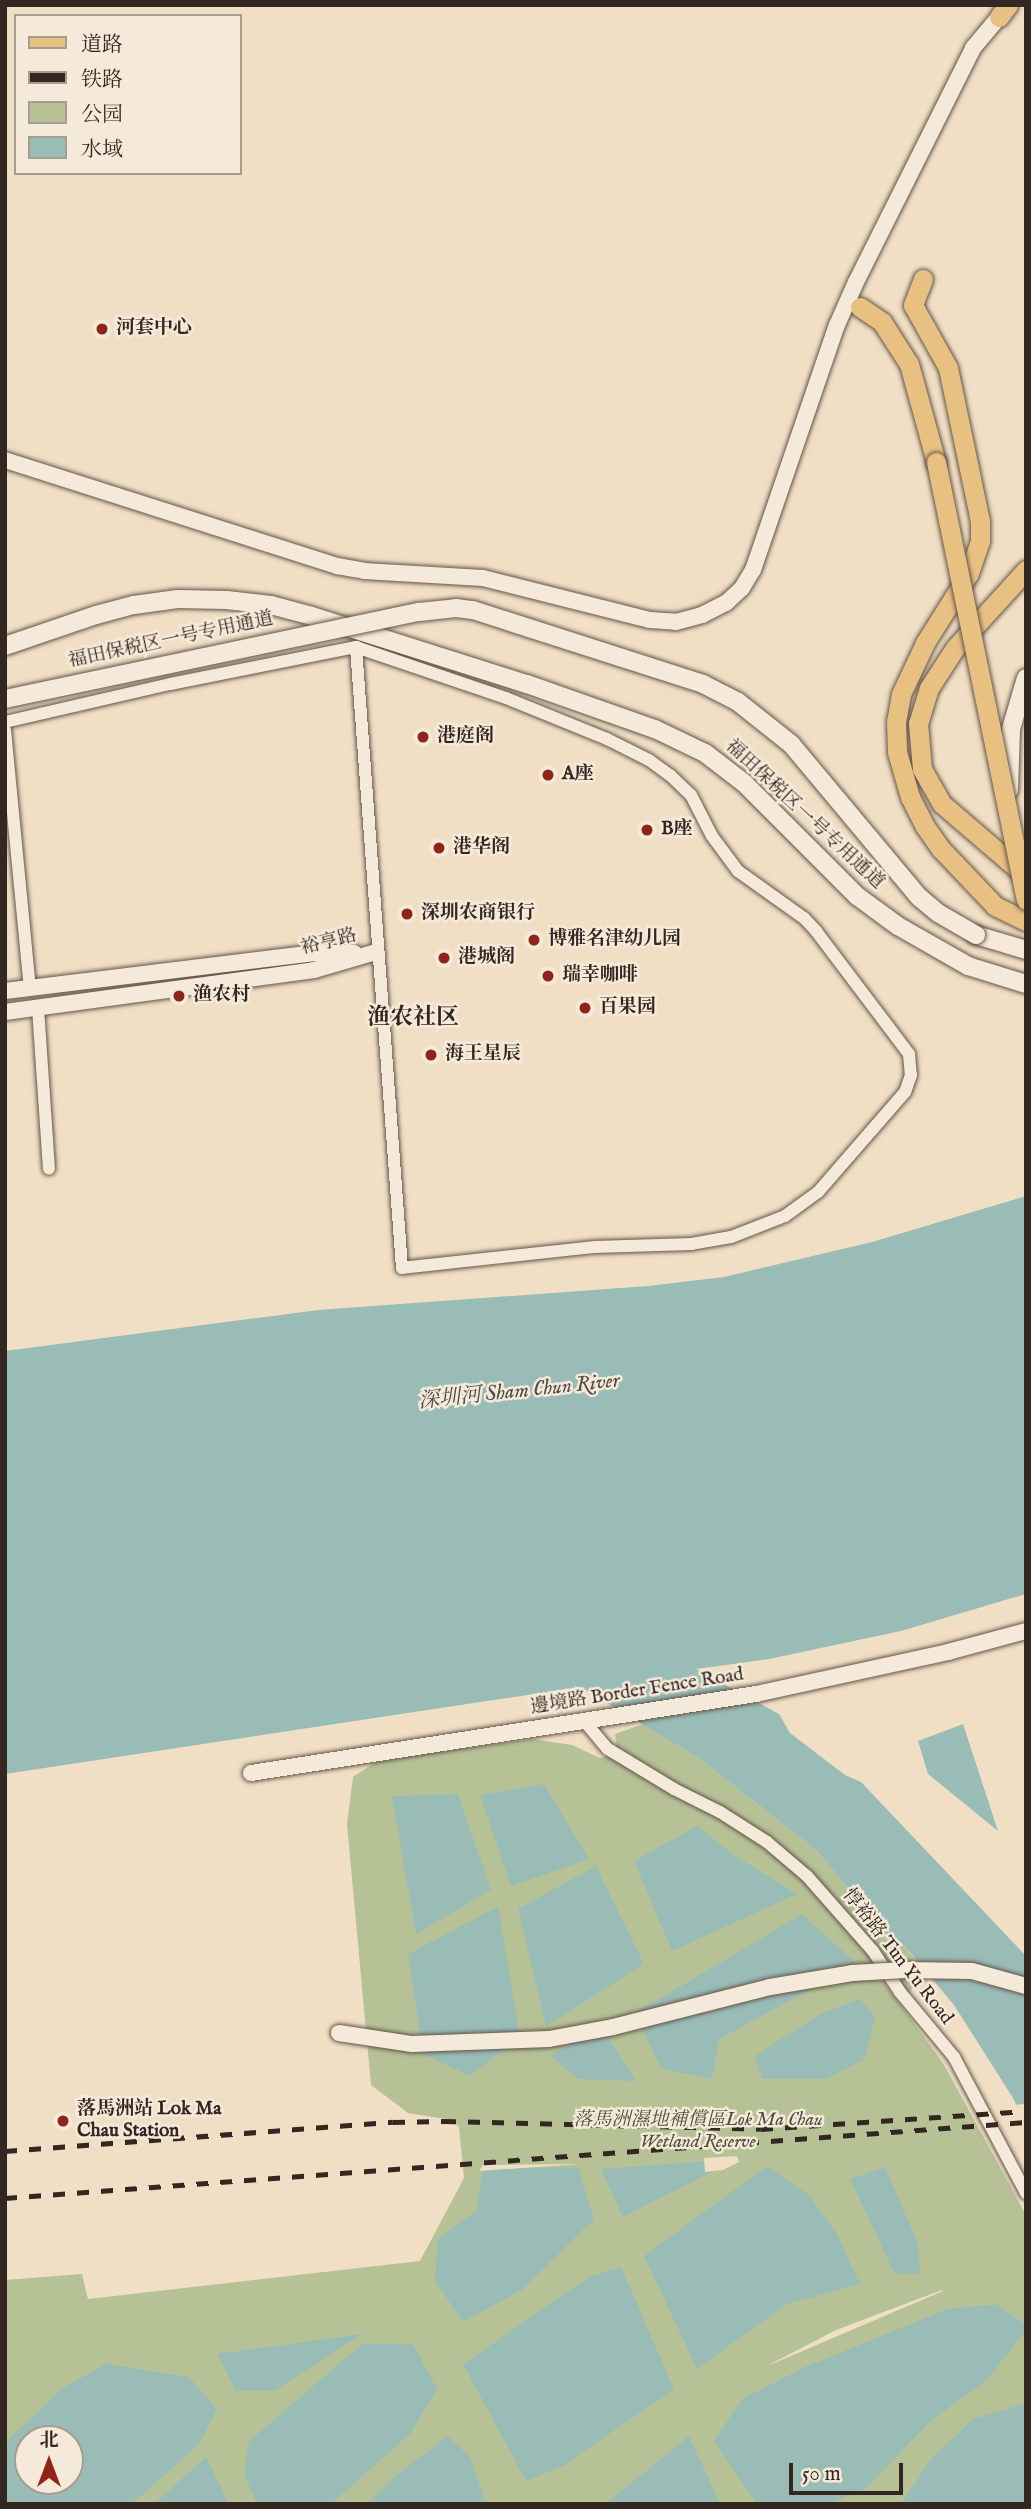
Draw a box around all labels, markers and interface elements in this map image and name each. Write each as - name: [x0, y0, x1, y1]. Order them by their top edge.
- legend: [14, 14, 242, 175]
- text: 道路: [81, 32, 123, 59]
- text: 铁路: [81, 67, 123, 94]
- text: 公园: [81, 102, 123, 129]
- text: 水域: [81, 137, 123, 164]
- place label: 河套中心: [116, 318, 192, 340]
- marker: 河套中心: [94, 321, 110, 337]
- street label: 福田保税区一号专用通道: [66, 608, 276, 674]
- place label: 港庭阁: [437, 726, 494, 748]
- marker: 港庭阁: [415, 729, 431, 745]
- street label: 福田保税区一号专用通道: [720, 735, 888, 895]
- place label: A座: [562, 764, 594, 786]
- marker: A座: [540, 767, 556, 783]
- place label: B座: [661, 819, 693, 841]
- marker: B座: [639, 822, 655, 838]
- place label: 港华阁: [453, 837, 510, 859]
- marker: 港华阁: [431, 840, 447, 856]
- place label: 深圳农商银行: [421, 903, 535, 925]
- marker: 深圳农商银行: [399, 906, 415, 922]
- street label: 裕亨路: [299, 925, 359, 961]
- place label: 博雅名津幼儿园: [548, 929, 681, 951]
- marker: 博雅名津幼儿园: [526, 932, 542, 948]
- place label: 港城阁: [458, 947, 515, 969]
- marker: 港城阁: [436, 950, 452, 966]
- place label: 瑞幸咖啡: [562, 965, 638, 987]
- marker: 瑞幸咖啡: [540, 968, 556, 984]
- place label: 渔农村: [193, 985, 250, 1007]
- marker: 渔农村: [171, 988, 187, 1004]
- place label: 百果园: [599, 997, 656, 1019]
- marker: 百果园: [577, 1000, 593, 1016]
- district label: 渔农社区: [367, 1004, 459, 1032]
- place label: 海王星辰: [445, 1044, 521, 1066]
- marker: 海王星辰: [423, 1047, 439, 1063]
- water label: 深圳河 Sham Chun River: [417, 1369, 621, 1415]
- street label: 邊境路 Border Fence Road: [529, 1664, 745, 1720]
- street label: 惇裕路 Tun Yu Road: [837, 1884, 957, 2030]
- place label: 落馬洲站 Lok Ma Chau Station: [77, 2099, 221, 2143]
- park label: 落馬洲濕地補償區Lok Ma Chau Wetland Reserve: [573, 2110, 823, 2154]
- marker: 落馬洲站 Lok Ma Chau Station: [55, 2113, 71, 2129]
- north arrow: [14, 2425, 84, 2495]
- text: 北: [39, 2429, 59, 2453]
- scale bar: [793, 2450, 907, 2494]
- text: 50 m: [802, 2461, 841, 2488]

